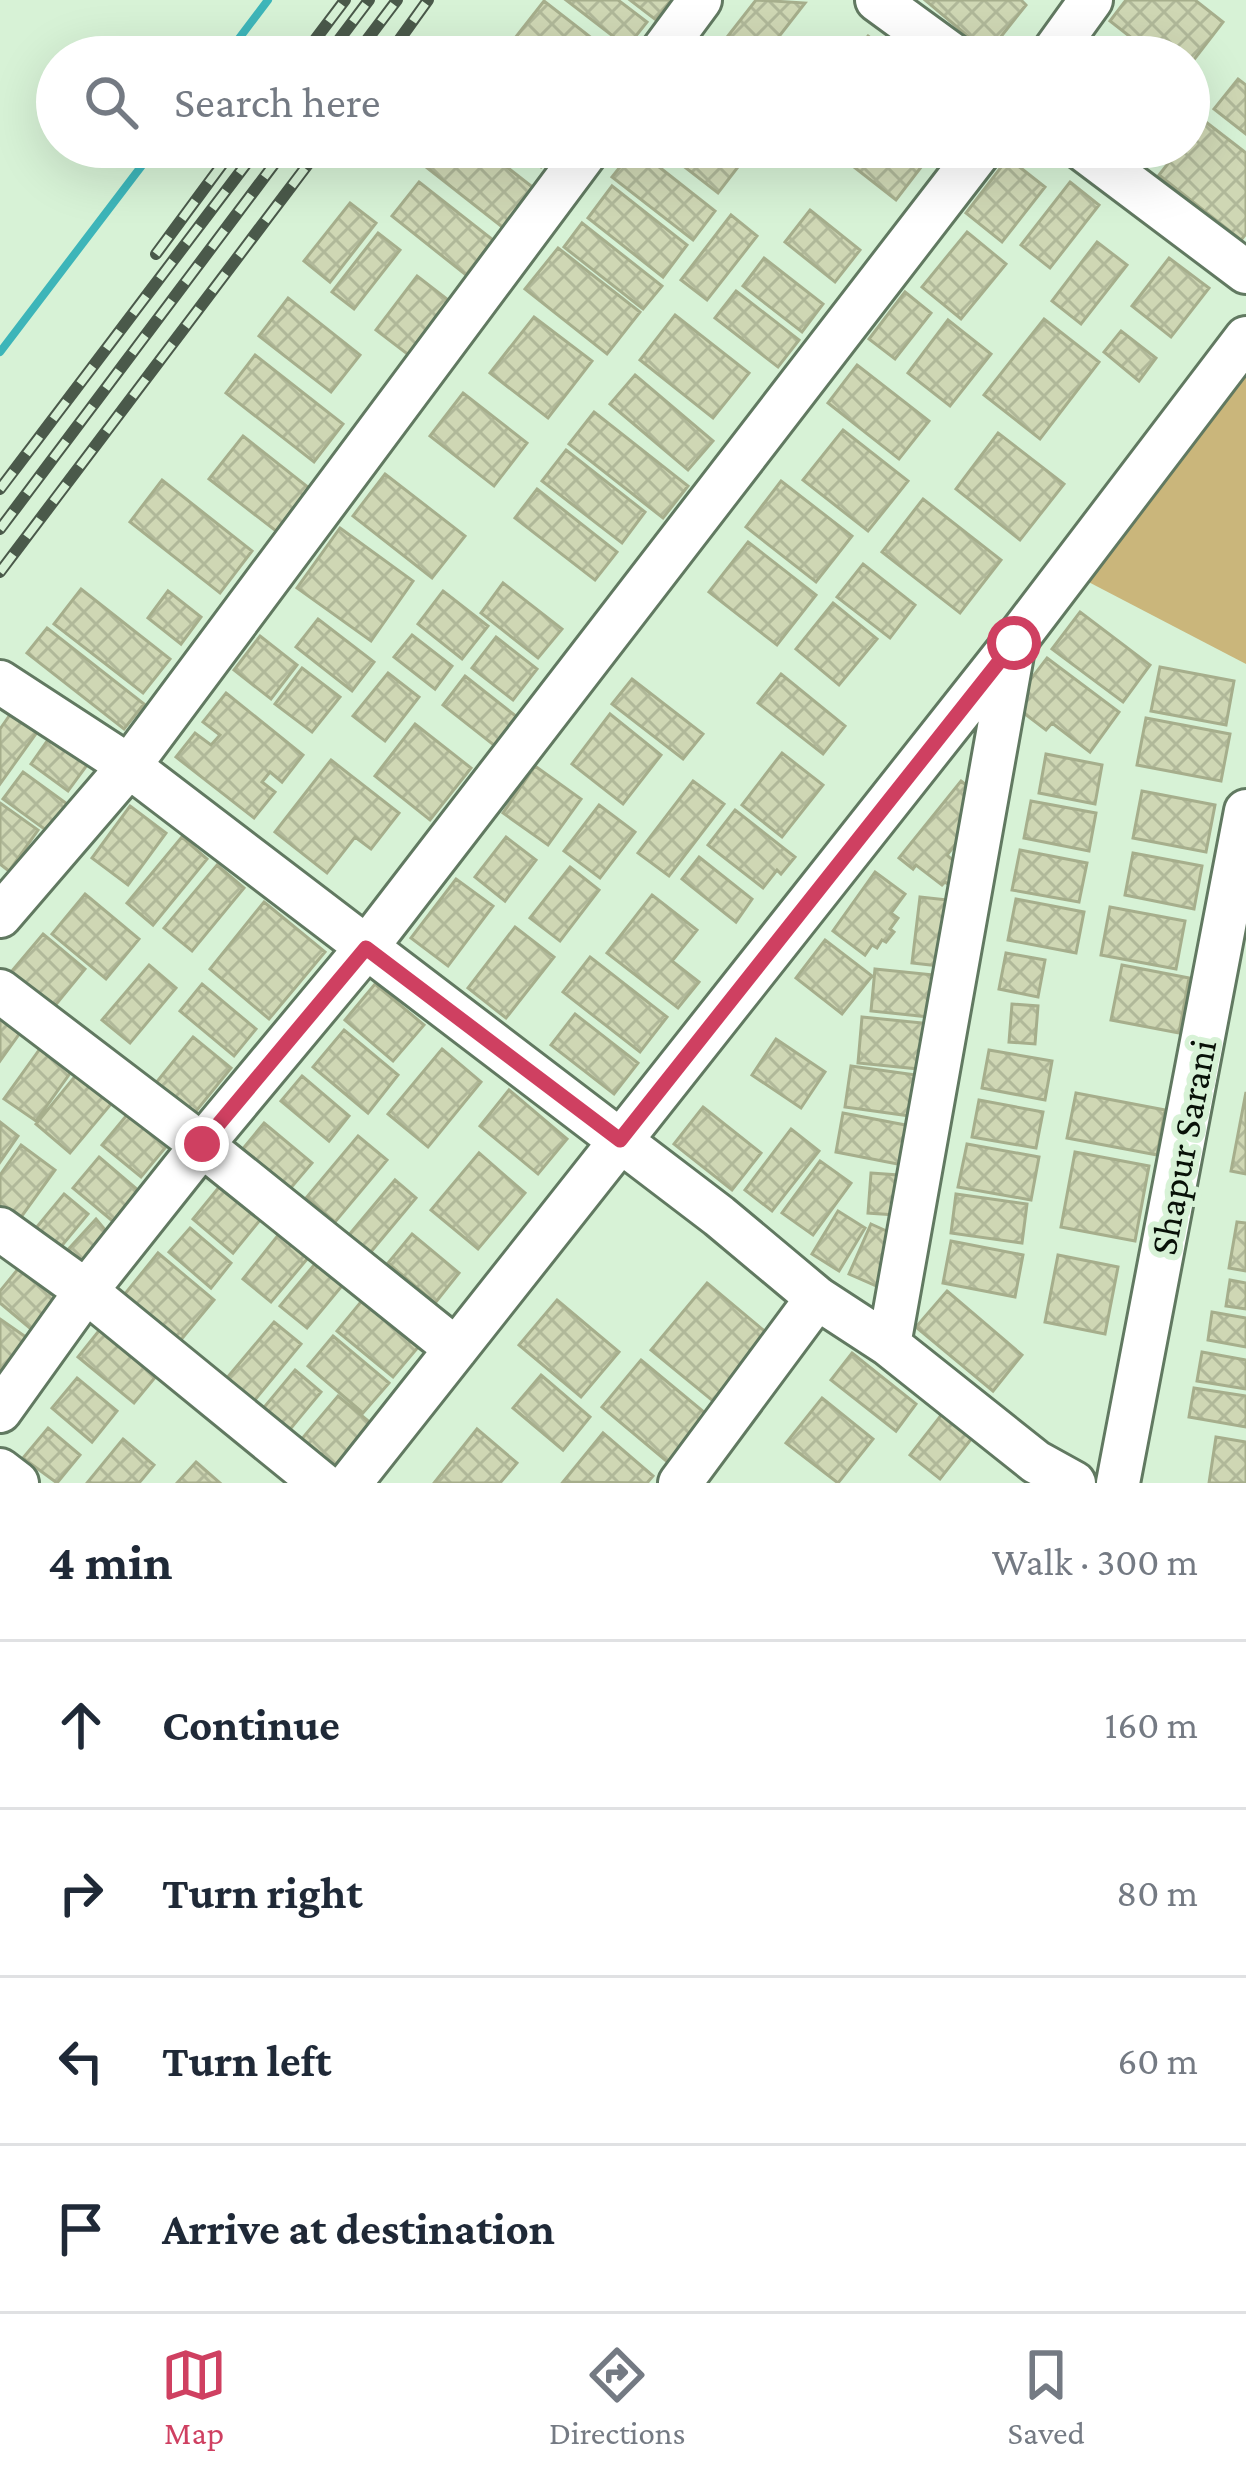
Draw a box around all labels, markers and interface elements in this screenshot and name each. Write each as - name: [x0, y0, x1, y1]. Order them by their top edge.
- search box: [36, 36, 1210, 168]
- icon: search: [78, 69, 144, 135]
- text: Search here: [174, 77, 381, 127]
- route start: [987, 616, 1041, 670]
- street label: Shapur Sarani: [1141, 1036, 1225, 1258]
- route end: [175, 1117, 229, 1171]
- text: 4 min: [48, 1533, 173, 1590]
- text: Walk · 300 m: [992, 1540, 1198, 1583]
- icon: ahead: [48, 1692, 114, 1758]
- text: Continue: [162, 1700, 340, 1750]
- text: 160 m: [1105, 1703, 1198, 1746]
- icon: right: [48, 1860, 114, 1926]
- text: Turn right: [162, 1868, 363, 1918]
- text: 80 m: [1116, 1871, 1198, 1914]
- icon: left: [48, 2028, 114, 2094]
- text: Turn left: [162, 2036, 331, 2086]
- text: 60 m: [1117, 2039, 1198, 2082]
- icon: arrive: [48, 2196, 114, 2262]
- text: Arrive at destination: [162, 2204, 555, 2254]
- tab: Map: [161, 2342, 227, 2451]
- tab: Directions: [549, 2342, 686, 2451]
- tab: Saved: [1008, 2342, 1085, 2451]

